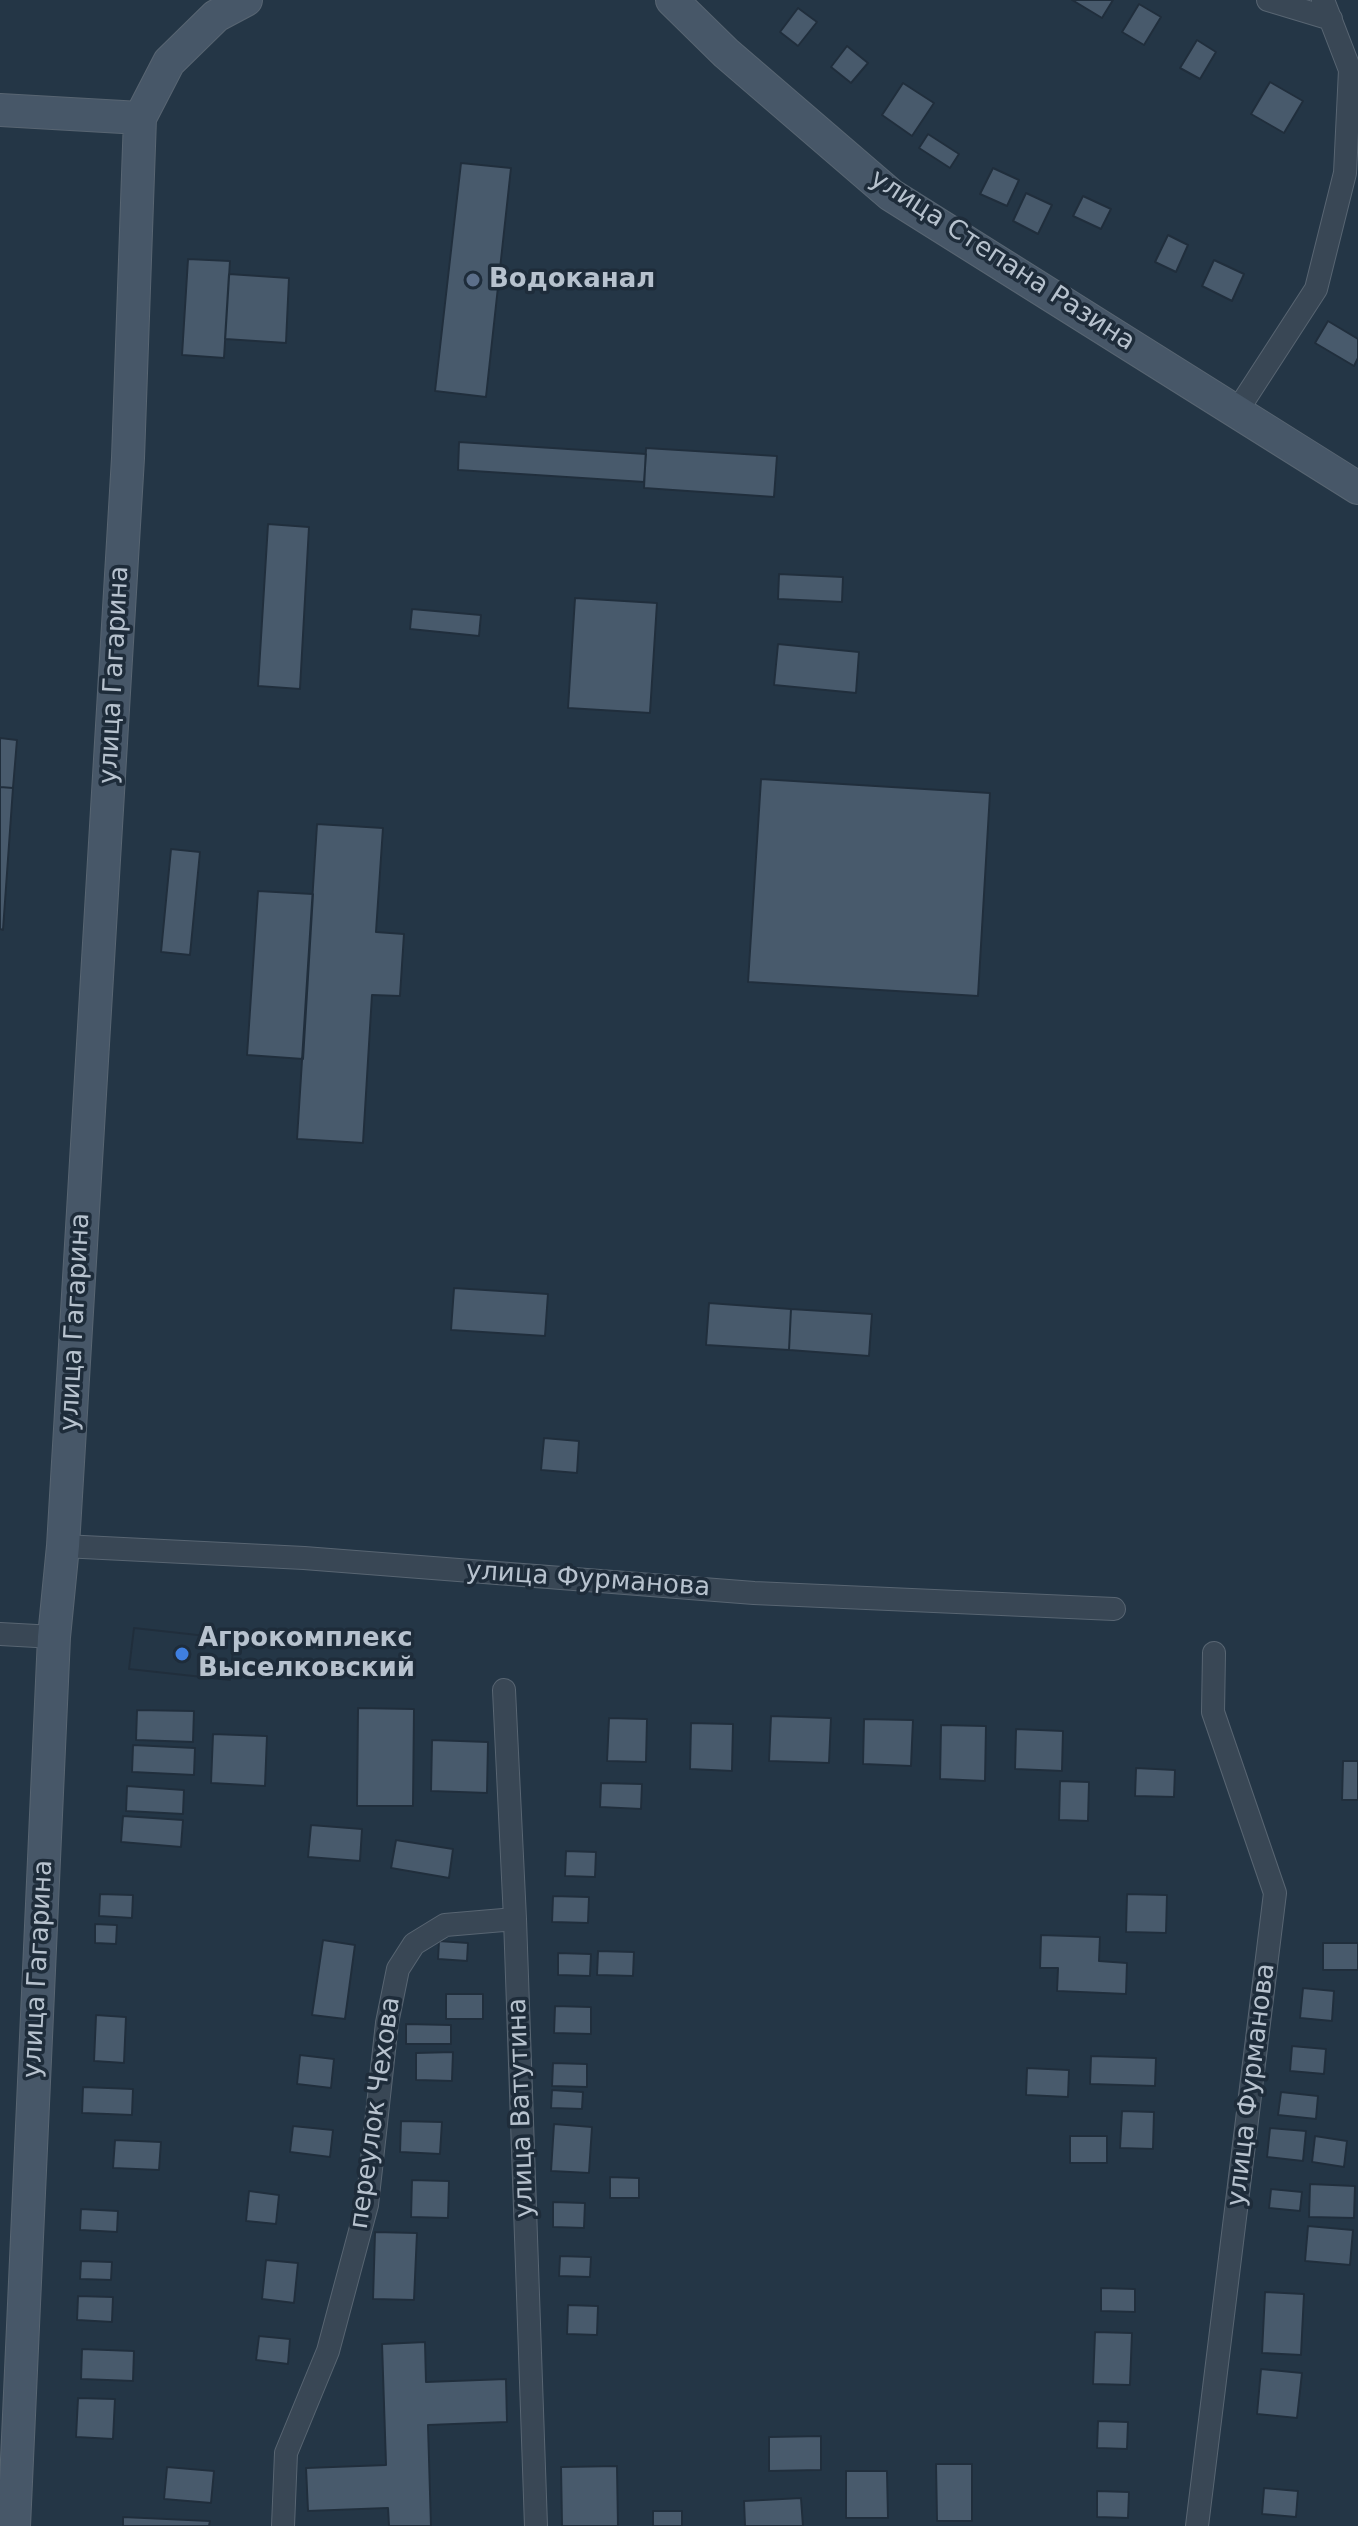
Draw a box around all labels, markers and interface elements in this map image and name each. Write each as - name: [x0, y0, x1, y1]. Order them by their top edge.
- street label: улица Степана Разина: [864, 164, 1140, 358]
- place label: Водоканал: [489, 264, 655, 296]
- marker: Водоканал: [464, 271, 482, 289]
- street label: улица Гагарина: [94, 565, 136, 785]
- street label: улица Гагарина: [55, 1212, 97, 1432]
- street label: улица Фурманова: [465, 1556, 711, 1604]
- place label: Агрокомплекс Выселковский: [198, 1623, 415, 1684]
- marker: Агрокомплекс Выселковский: [173, 1645, 191, 1663]
- street label: улица Гагарина: [18, 1859, 60, 2079]
- street label: улица Фурманова: [1222, 1962, 1282, 2208]
- street label: переулок Чехова: [344, 1995, 408, 2231]
- street label: улица Ватутина: [503, 1997, 541, 2219]

